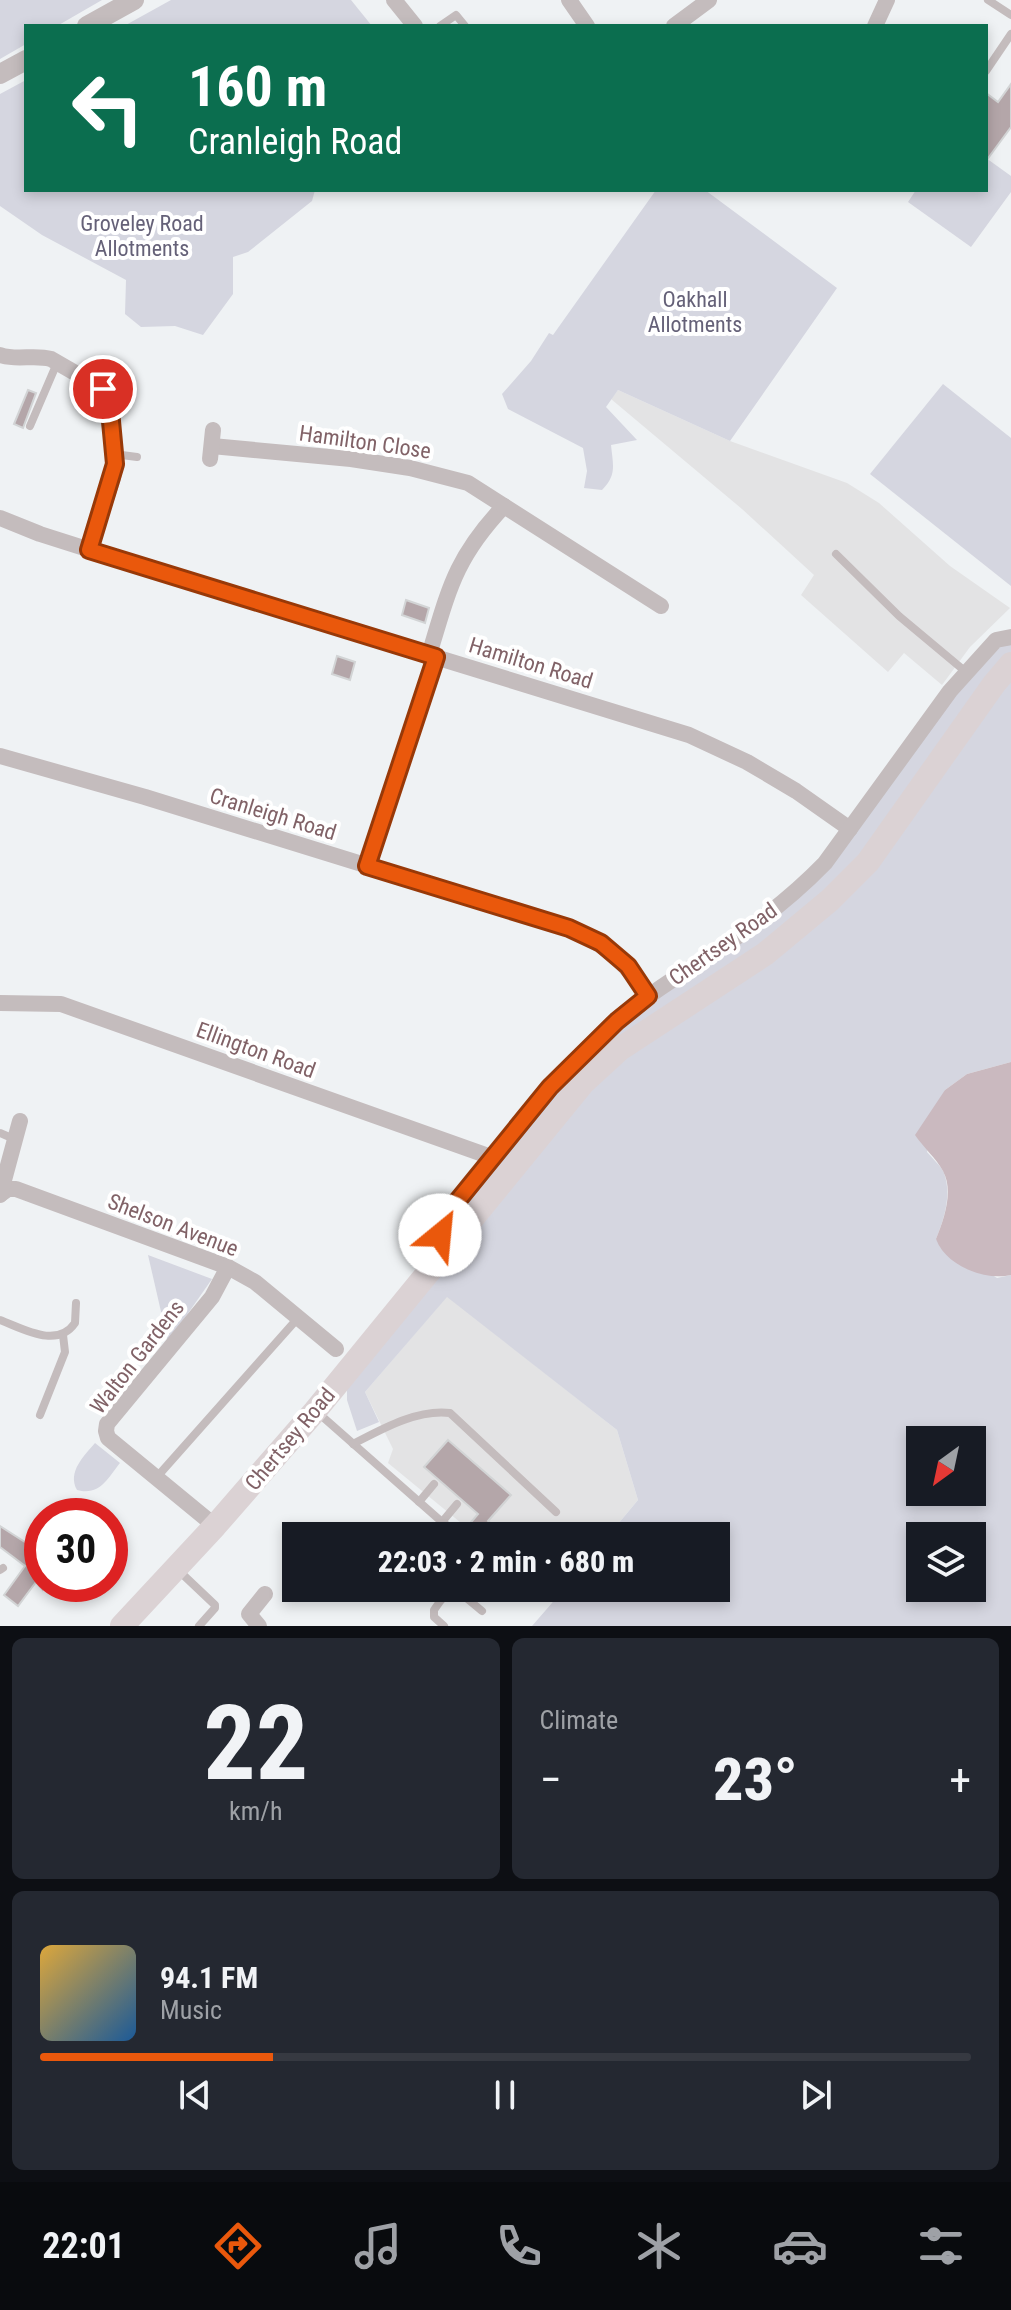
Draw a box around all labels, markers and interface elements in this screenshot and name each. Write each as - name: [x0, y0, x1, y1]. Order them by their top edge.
- text: 160 m: [188, 54, 327, 120]
- icon: left: [56, 56, 160, 160]
- text: Cranleigh Road: [188, 121, 402, 163]
- park label: Groveley Road Allotments: [80, 211, 204, 261]
- park label: Oakhall Allotments: [648, 287, 742, 337]
- pin: [69, 355, 137, 423]
- icon: arrive: [81, 367, 125, 411]
- street label: Hamilton Close: [298, 420, 432, 464]
- street label: Hamilton Road: [466, 632, 596, 694]
- street label: Cranleigh Road: [207, 783, 339, 845]
- street label: Chertsey Road: [664, 898, 782, 990]
- street label: Ellington Road: [193, 1017, 319, 1083]
- street label: Shelson Avenue: [104, 1189, 242, 1261]
- position arrow: [398, 1193, 482, 1277]
- street label: Walton Gardens: [85, 1295, 189, 1419]
- street label: Chertsey Road: [240, 1383, 340, 1495]
- north arrow: [906, 1426, 986, 1506]
- map controls: [906, 1426, 986, 1602]
- speed limit sign: 30: [24, 1498, 128, 1602]
- button: layers: [906, 1522, 986, 1602]
- text: 22:03 · 2 min · 680 m: [378, 1544, 634, 1579]
- text: 22: [203, 1683, 308, 1804]
- text: Climate: [540, 1705, 618, 1735]
- text: 23°: [713, 1744, 798, 1815]
- text: −: [540, 1754, 562, 1806]
- text: +: [949, 1754, 971, 1806]
- text: km/h: [229, 1796, 283, 1826]
- text: 94.1 FM: [160, 1960, 258, 1995]
- text: Music: [160, 1995, 222, 2025]
- icon: previous: [173, 2073, 217, 2117]
- icon: pause: [483, 2073, 527, 2117]
- icon: next: [794, 2073, 838, 2117]
- icon: directions: [210, 2218, 266, 2274]
- icon: music: [350, 2218, 406, 2274]
- icon: phone: [491, 2218, 547, 2274]
- icon: climate: [631, 2218, 687, 2274]
- icon: car: [772, 2218, 828, 2274]
- icon: filters: [913, 2218, 969, 2274]
- text: 22:01: [42, 2225, 125, 2267]

